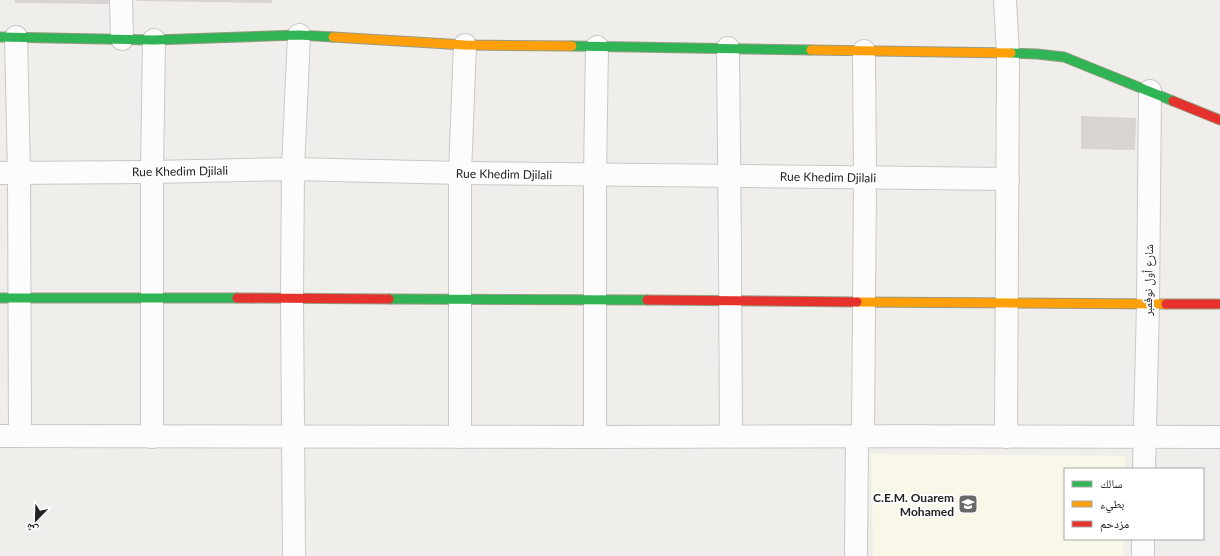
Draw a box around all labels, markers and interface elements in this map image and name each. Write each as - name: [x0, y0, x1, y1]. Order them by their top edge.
- street label: Rue Khedim Djilali: [132, 163, 228, 179]
- street label: Rue Khedim Djilali: [456, 166, 552, 182]
- street label: Rue Khedim Djilali: [780, 169, 876, 185]
- street label: شارع أول نوفمبر: [1140, 244, 1157, 317]
- legend: [1064, 468, 1204, 540]
- text: سالك: [1100, 476, 1122, 491]
- place label: C.E.M. Ouarem Mohamed: [873, 490, 954, 519]
- school or university icon: C.E.M. Ouarem Mohamed: [957, 493, 979, 515]
- text: بطيء: [1100, 496, 1124, 514]
- north arrow: [16, 500, 56, 540]
- text: مزدحم: [1100, 516, 1129, 532]
- text: ش: [24, 519, 41, 538]

